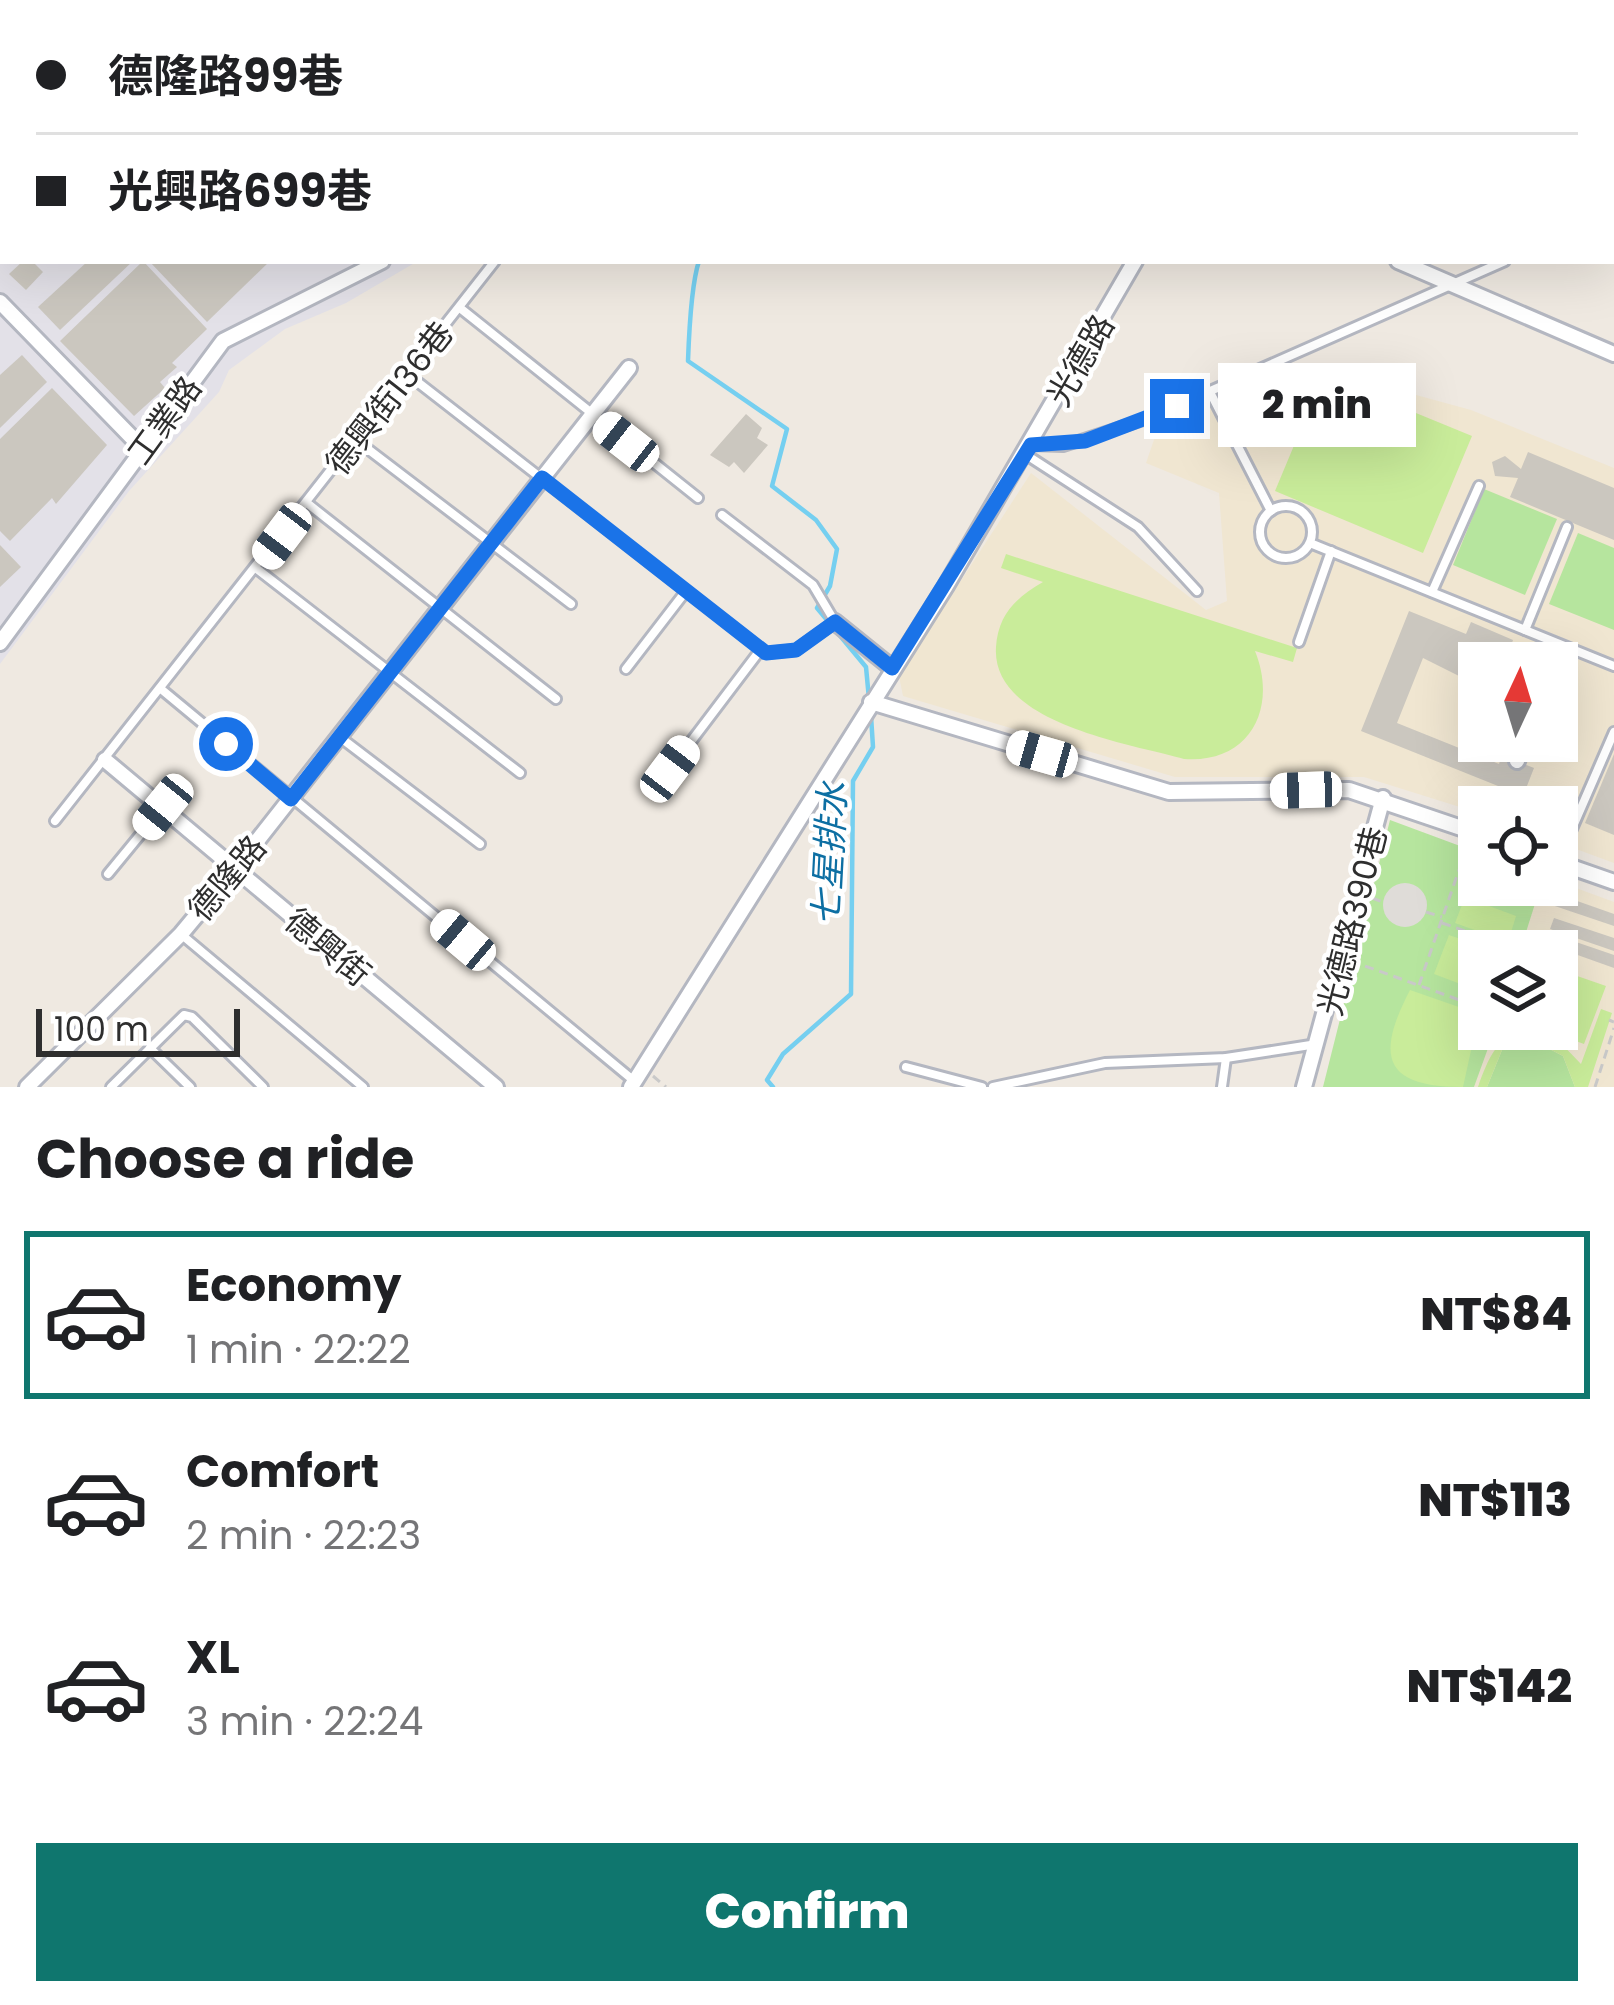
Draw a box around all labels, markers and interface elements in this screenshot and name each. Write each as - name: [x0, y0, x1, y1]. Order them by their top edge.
- text: 德隆路99巷: [108, 45, 343, 108]
- text: 光興路699巷: [108, 160, 372, 223]
- street label: 光德路: [1035, 306, 1126, 415]
- street label: 德興街136巷: [315, 312, 464, 485]
- callout: 2 min: [1219, 364, 1417, 448]
- street label: 工業路: [116, 366, 213, 474]
- text: 2 min: [1262, 377, 1372, 432]
- route end: [1150, 379, 1204, 433]
- car: [587, 406, 665, 478]
- car: [246, 496, 318, 576]
- north arrow: [1458, 642, 1578, 762]
- map controls: [1458, 642, 1578, 1050]
- route start: [199, 717, 253, 771]
- car: [1002, 727, 1082, 781]
- car: [634, 729, 706, 809]
- car: [126, 768, 200, 846]
- car: [1269, 771, 1343, 809]
- water label: 七星排水: [800, 779, 859, 927]
- button: locate: [1458, 786, 1578, 906]
- street label: 光德路390巷: [1306, 822, 1399, 1020]
- street label: 德隆路: [178, 825, 277, 931]
- street label: 德興街: [275, 898, 381, 997]
- car: [424, 903, 502, 977]
- button: layers: [1458, 930, 1578, 1050]
- scale bar: [36, 1003, 240, 1056]
- text: 100 m: [54, 1006, 149, 1053]
- text: Choose a ride: [36, 1121, 414, 1197]
- text: Economy: [186, 1254, 401, 1317]
- icon: car: [42, 1261, 150, 1369]
- text: NT$84: [1420, 1283, 1572, 1346]
- text: 1 min · 22:22: [186, 1322, 411, 1377]
- text: Comfort: [186, 1440, 379, 1503]
- icon: car: [42, 1447, 150, 1555]
- text: NT$113: [1418, 1469, 1572, 1532]
- text: 2 min · 22:23: [186, 1508, 421, 1563]
- text: XL: [186, 1626, 240, 1689]
- icon: car: [42, 1633, 150, 1741]
- text: NT$142: [1407, 1655, 1572, 1718]
- text: 3 min · 22:24: [186, 1694, 423, 1749]
- button: Confirm: [36, 1843, 1578, 1981]

